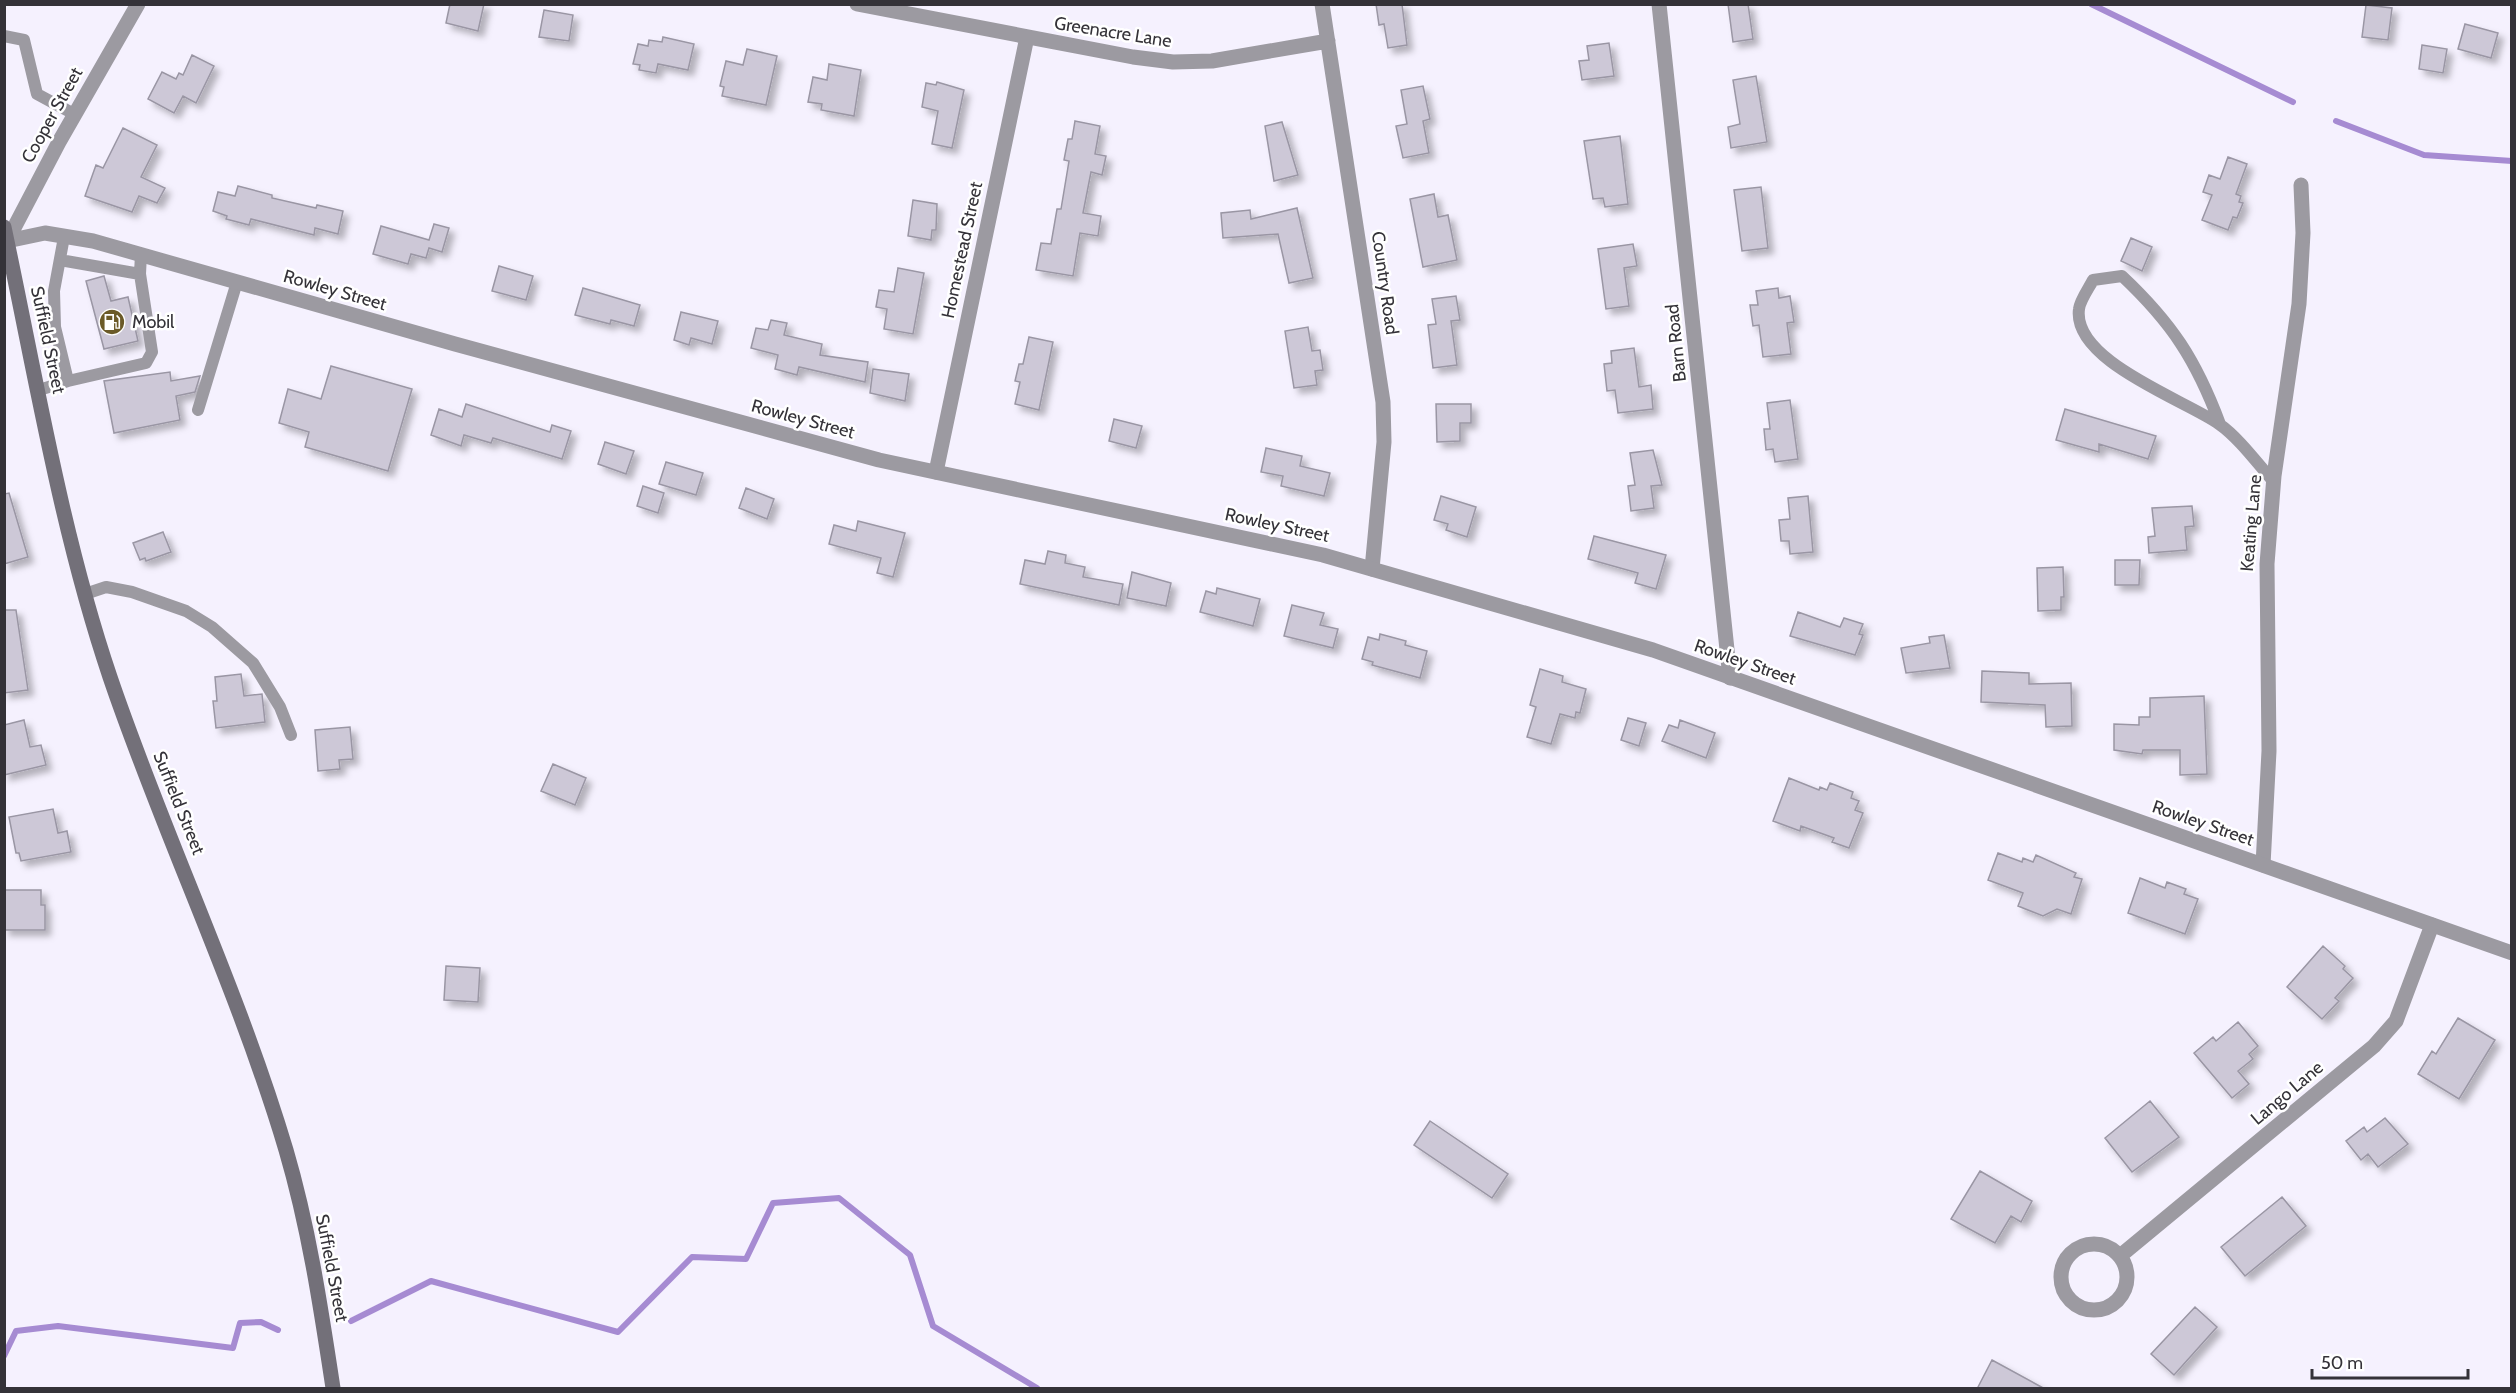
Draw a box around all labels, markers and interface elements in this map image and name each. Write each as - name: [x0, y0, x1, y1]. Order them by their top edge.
- street label: Greenacre Lane: [1053, 12, 1173, 52]
- street label: Cooper Street: [17, 63, 87, 167]
- street label: Homestead Street: [937, 180, 987, 320]
- street label: Country Road: [1367, 230, 1403, 336]
- street label: Rowley Street: [281, 265, 389, 315]
- street label: Suffield Street: [26, 284, 70, 396]
- street label: Barn Road: [1661, 303, 1691, 383]
- fuel station icon: Mobil: [97, 307, 127, 337]
- place label: Mobil: [132, 311, 175, 333]
- street label: Rowley Street: [749, 395, 857, 443]
- street label: Keating Lane: [2236, 474, 2266, 572]
- street label: Rowley Street: [1223, 503, 1331, 547]
- street label: Rowley Street: [1691, 634, 1799, 690]
- street label: Suffield Street: [148, 748, 210, 858]
- street label: Rowley Street: [2149, 795, 2257, 851]
- street label: Lango Lane: [2246, 1056, 2328, 1130]
- street label: Suffield Street: [311, 1212, 353, 1324]
- scale bar: [2312, 1342, 2468, 1380]
- text: 50 m: [2321, 1352, 2363, 1374]

